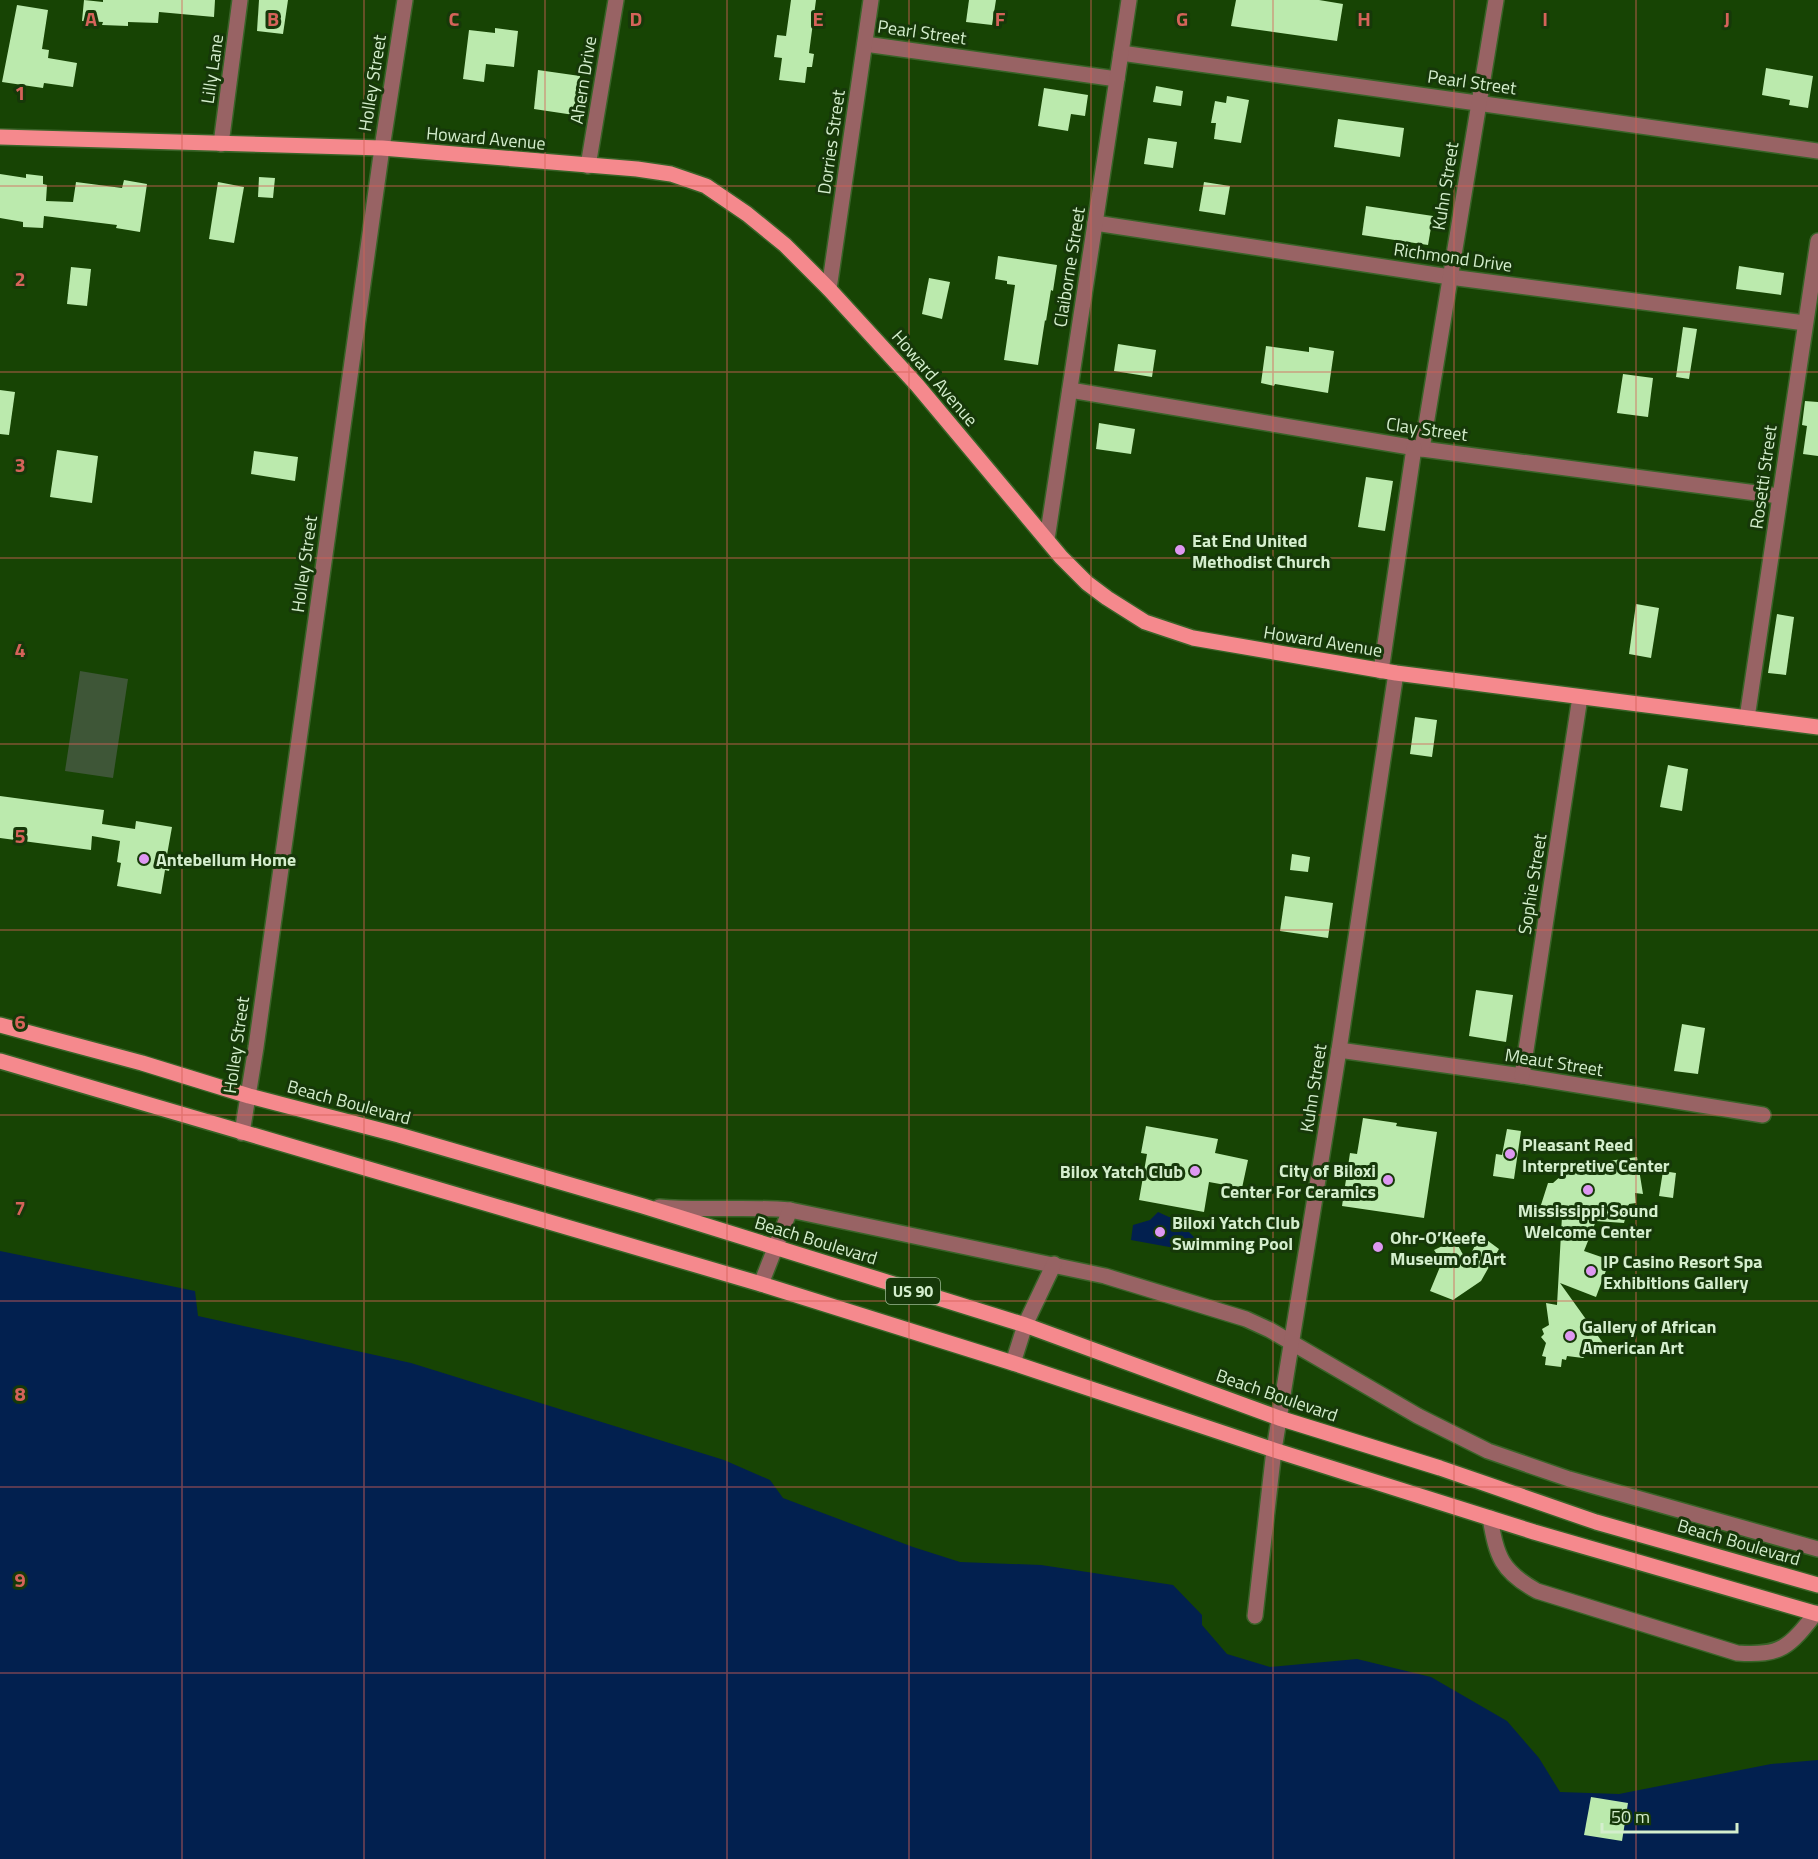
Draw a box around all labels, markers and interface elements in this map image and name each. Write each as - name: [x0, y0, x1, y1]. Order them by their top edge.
- text: A: [85, 3, 97, 34]
- text: B: [267, 3, 279, 34]
- text: C: [449, 3, 460, 34]
- text: D: [630, 3, 642, 34]
- text: E: [812, 3, 824, 34]
- text: F: [995, 3, 1006, 34]
- text: G: [1176, 3, 1188, 34]
- text: H: [1357, 3, 1371, 34]
- text: I: [1542, 3, 1548, 34]
- text: J: [1724, 3, 1730, 34]
- street label: Pearl Street: [876, 12, 969, 52]
- street label: Lilly Lane: [194, 32, 230, 106]
- street label: Holley Street: [351, 32, 393, 133]
- street label: Ahern Drive: [563, 34, 603, 126]
- street label: Pearl Street: [1426, 62, 1519, 102]
- text: 1: [14, 77, 26, 108]
- street label: Dorries Street: [810, 87, 852, 196]
- street label: Howard Avenue: [425, 119, 547, 157]
- street label: Kuhn Street: [1425, 139, 1465, 232]
- street label: Claiborne Street: [1046, 204, 1092, 329]
- street label: Richmond Drive: [1392, 235, 1514, 279]
- text: 2: [14, 263, 26, 294]
- street label: Howard Avenue: [885, 324, 985, 432]
- street label: Clay Street: [1385, 410, 1470, 448]
- street label: Rosetti Street: [1742, 423, 1784, 531]
- text: 3: [14, 449, 26, 480]
- street label: Holley Street: [284, 513, 324, 614]
- place label: Eat End United Methodist Church: [1192, 527, 1331, 575]
- marker: Eat End United Methodist Church: [1173, 543, 1187, 557]
- street label: Howard Avenue: [1262, 618, 1384, 664]
- text: 4: [14, 634, 26, 665]
- text: 5: [14, 820, 26, 851]
- street label: Sophie Street: [1511, 831, 1553, 936]
- place label: Antebellum Home: [156, 846, 296, 873]
- marker: Antebellum Home: [137, 852, 151, 866]
- street label: Holley Street: [216, 994, 256, 1095]
- text: 6: [14, 1006, 26, 1037]
- street label: Kuhn Street: [1293, 1041, 1333, 1134]
- street label: Meaut Street: [1503, 1041, 1606, 1083]
- street label: Beach Boulevard: [284, 1073, 414, 1131]
- place label: Pleasant Reed Interpretive Center: [1522, 1131, 1670, 1179]
- marker: Pleasant Reed Interpretive Center: [1503, 1147, 1517, 1161]
- place label: City of Biloxi Center For Ceramics: [1220, 1157, 1376, 1205]
- place label: Bilox Yatch Club: [1060, 1158, 1183, 1185]
- marker: Bilox Yatch Club: [1188, 1164, 1202, 1178]
- marker: City of Biloxi Center For Ceramics: [1381, 1173, 1395, 1187]
- marker: Mississippi Sound Welcome Center: [1581, 1183, 1595, 1197]
- text: 7: [14, 1192, 26, 1223]
- place label: Mississippi Sound Welcome Center: [1518, 1197, 1658, 1245]
- street label: Beach Boulevard: [751, 1209, 881, 1271]
- place label: Biloxi Yatch Club Swimming Pool: [1172, 1209, 1300, 1257]
- place label: Ohr-O’Keefe Museum of Art: [1390, 1224, 1507, 1272]
- marker: Biloxi Yatch Club Swimming Pool: [1153, 1225, 1167, 1239]
- marker: Ohr-O’Keefe Museum of Art: [1371, 1240, 1385, 1254]
- place label: IP Casino Resort Spa Exhibitions Gallery: [1603, 1248, 1763, 1296]
- marker: IP Casino Resort Spa Exhibitions Gallery: [1584, 1264, 1598, 1278]
- road number: US 90: [886, 1278, 940, 1304]
- place label: Gallery of African American Art: [1582, 1313, 1716, 1361]
- marker: Gallery of African American Art: [1563, 1329, 1577, 1343]
- street label: Beach Boulevard: [1213, 1362, 1341, 1428]
- text: 8: [14, 1378, 26, 1409]
- street label: Beach Boulevard: [1674, 1512, 1804, 1572]
- text: 9: [14, 1564, 26, 1595]
- scale bar: [1602, 1796, 1737, 1834]
- text: 50 m: [1611, 1803, 1650, 1830]

